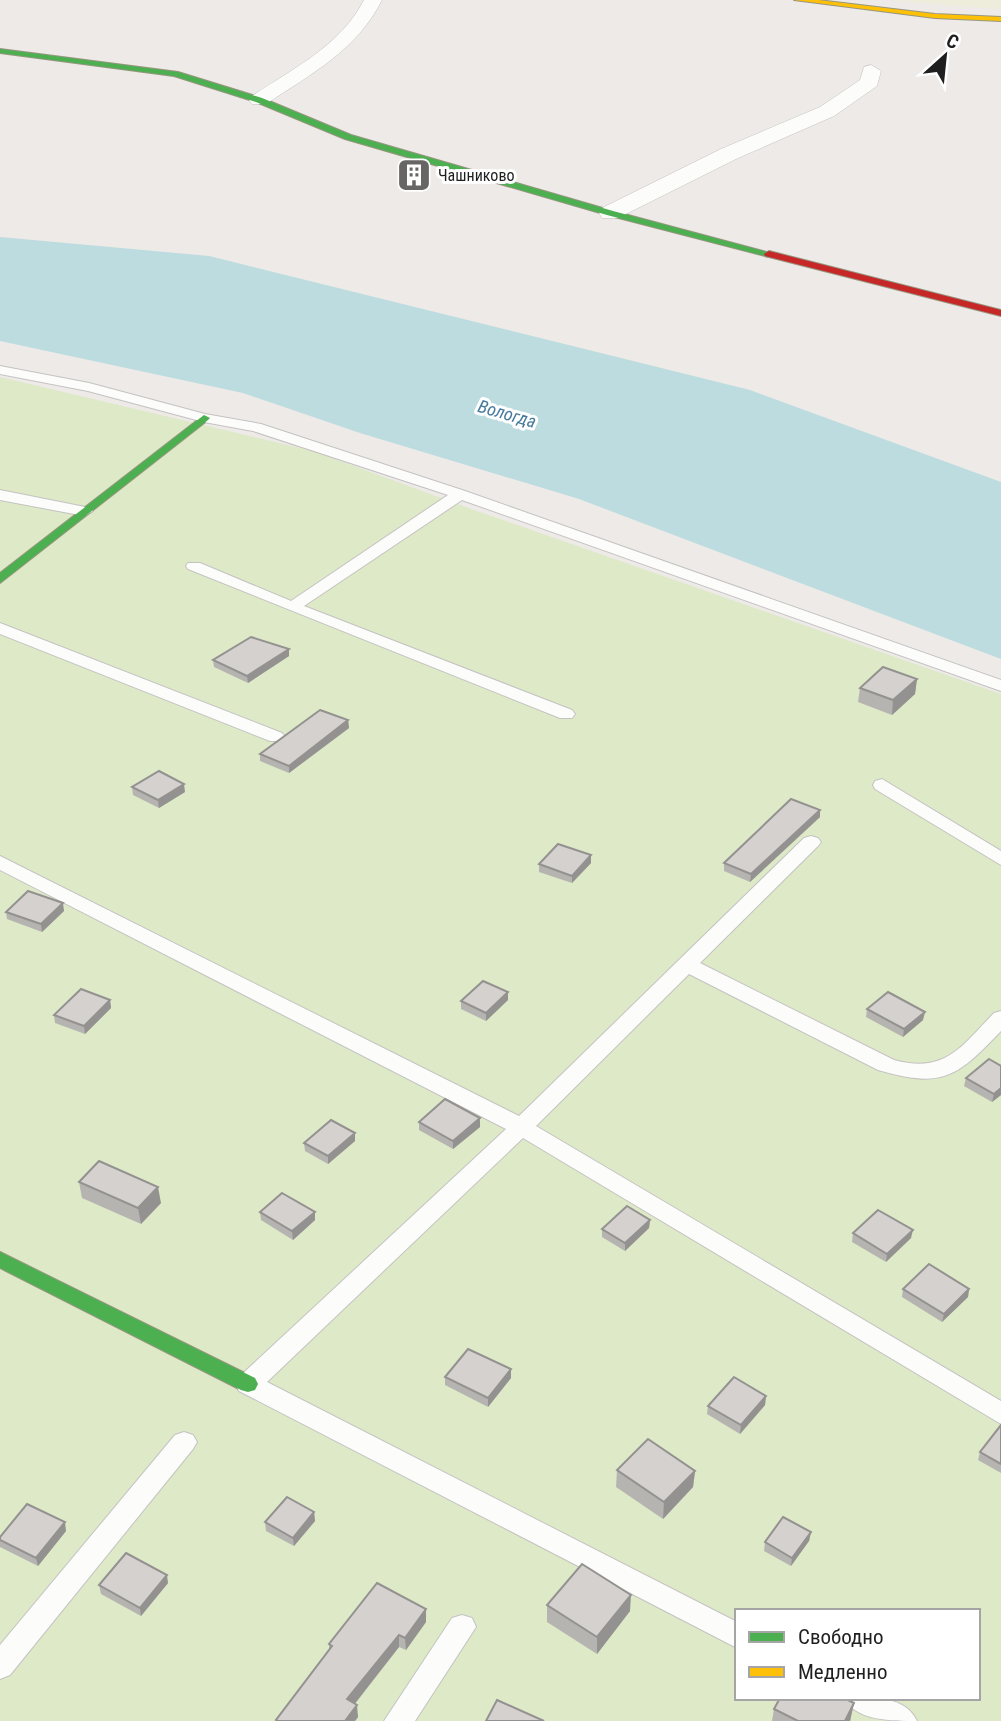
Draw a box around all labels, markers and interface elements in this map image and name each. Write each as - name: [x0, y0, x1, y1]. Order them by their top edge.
- north arrow: [910, 21, 980, 91]
- text: С: [942, 29, 963, 54]
- building icon: Чашниково: [395, 156, 433, 194]
- place label: Чашниково: [438, 166, 514, 185]
- water label: Вологда: [476, 395, 539, 432]
- legend: [735, 1609, 980, 1700]
- text: Свободно: [798, 1625, 884, 1649]
- text: Медленно: [798, 1660, 887, 1684]

